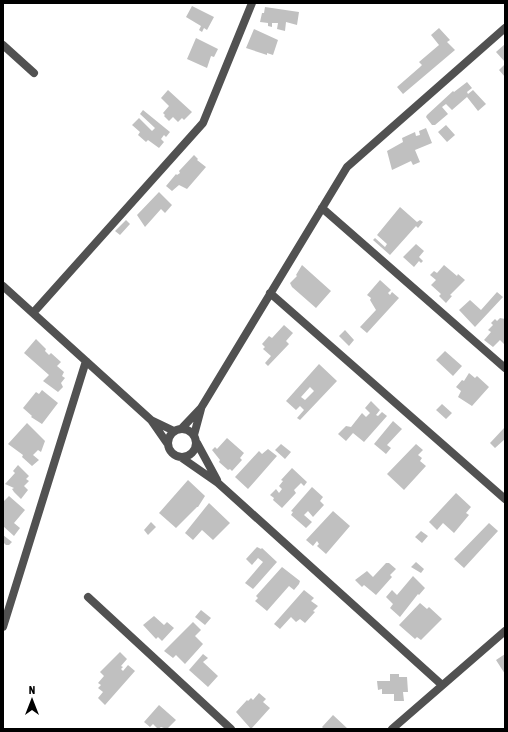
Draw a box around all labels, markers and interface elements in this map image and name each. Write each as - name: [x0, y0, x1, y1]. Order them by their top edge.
- north arrow: [12, 680, 52, 720]
- text: N: [29, 684, 35, 696]

